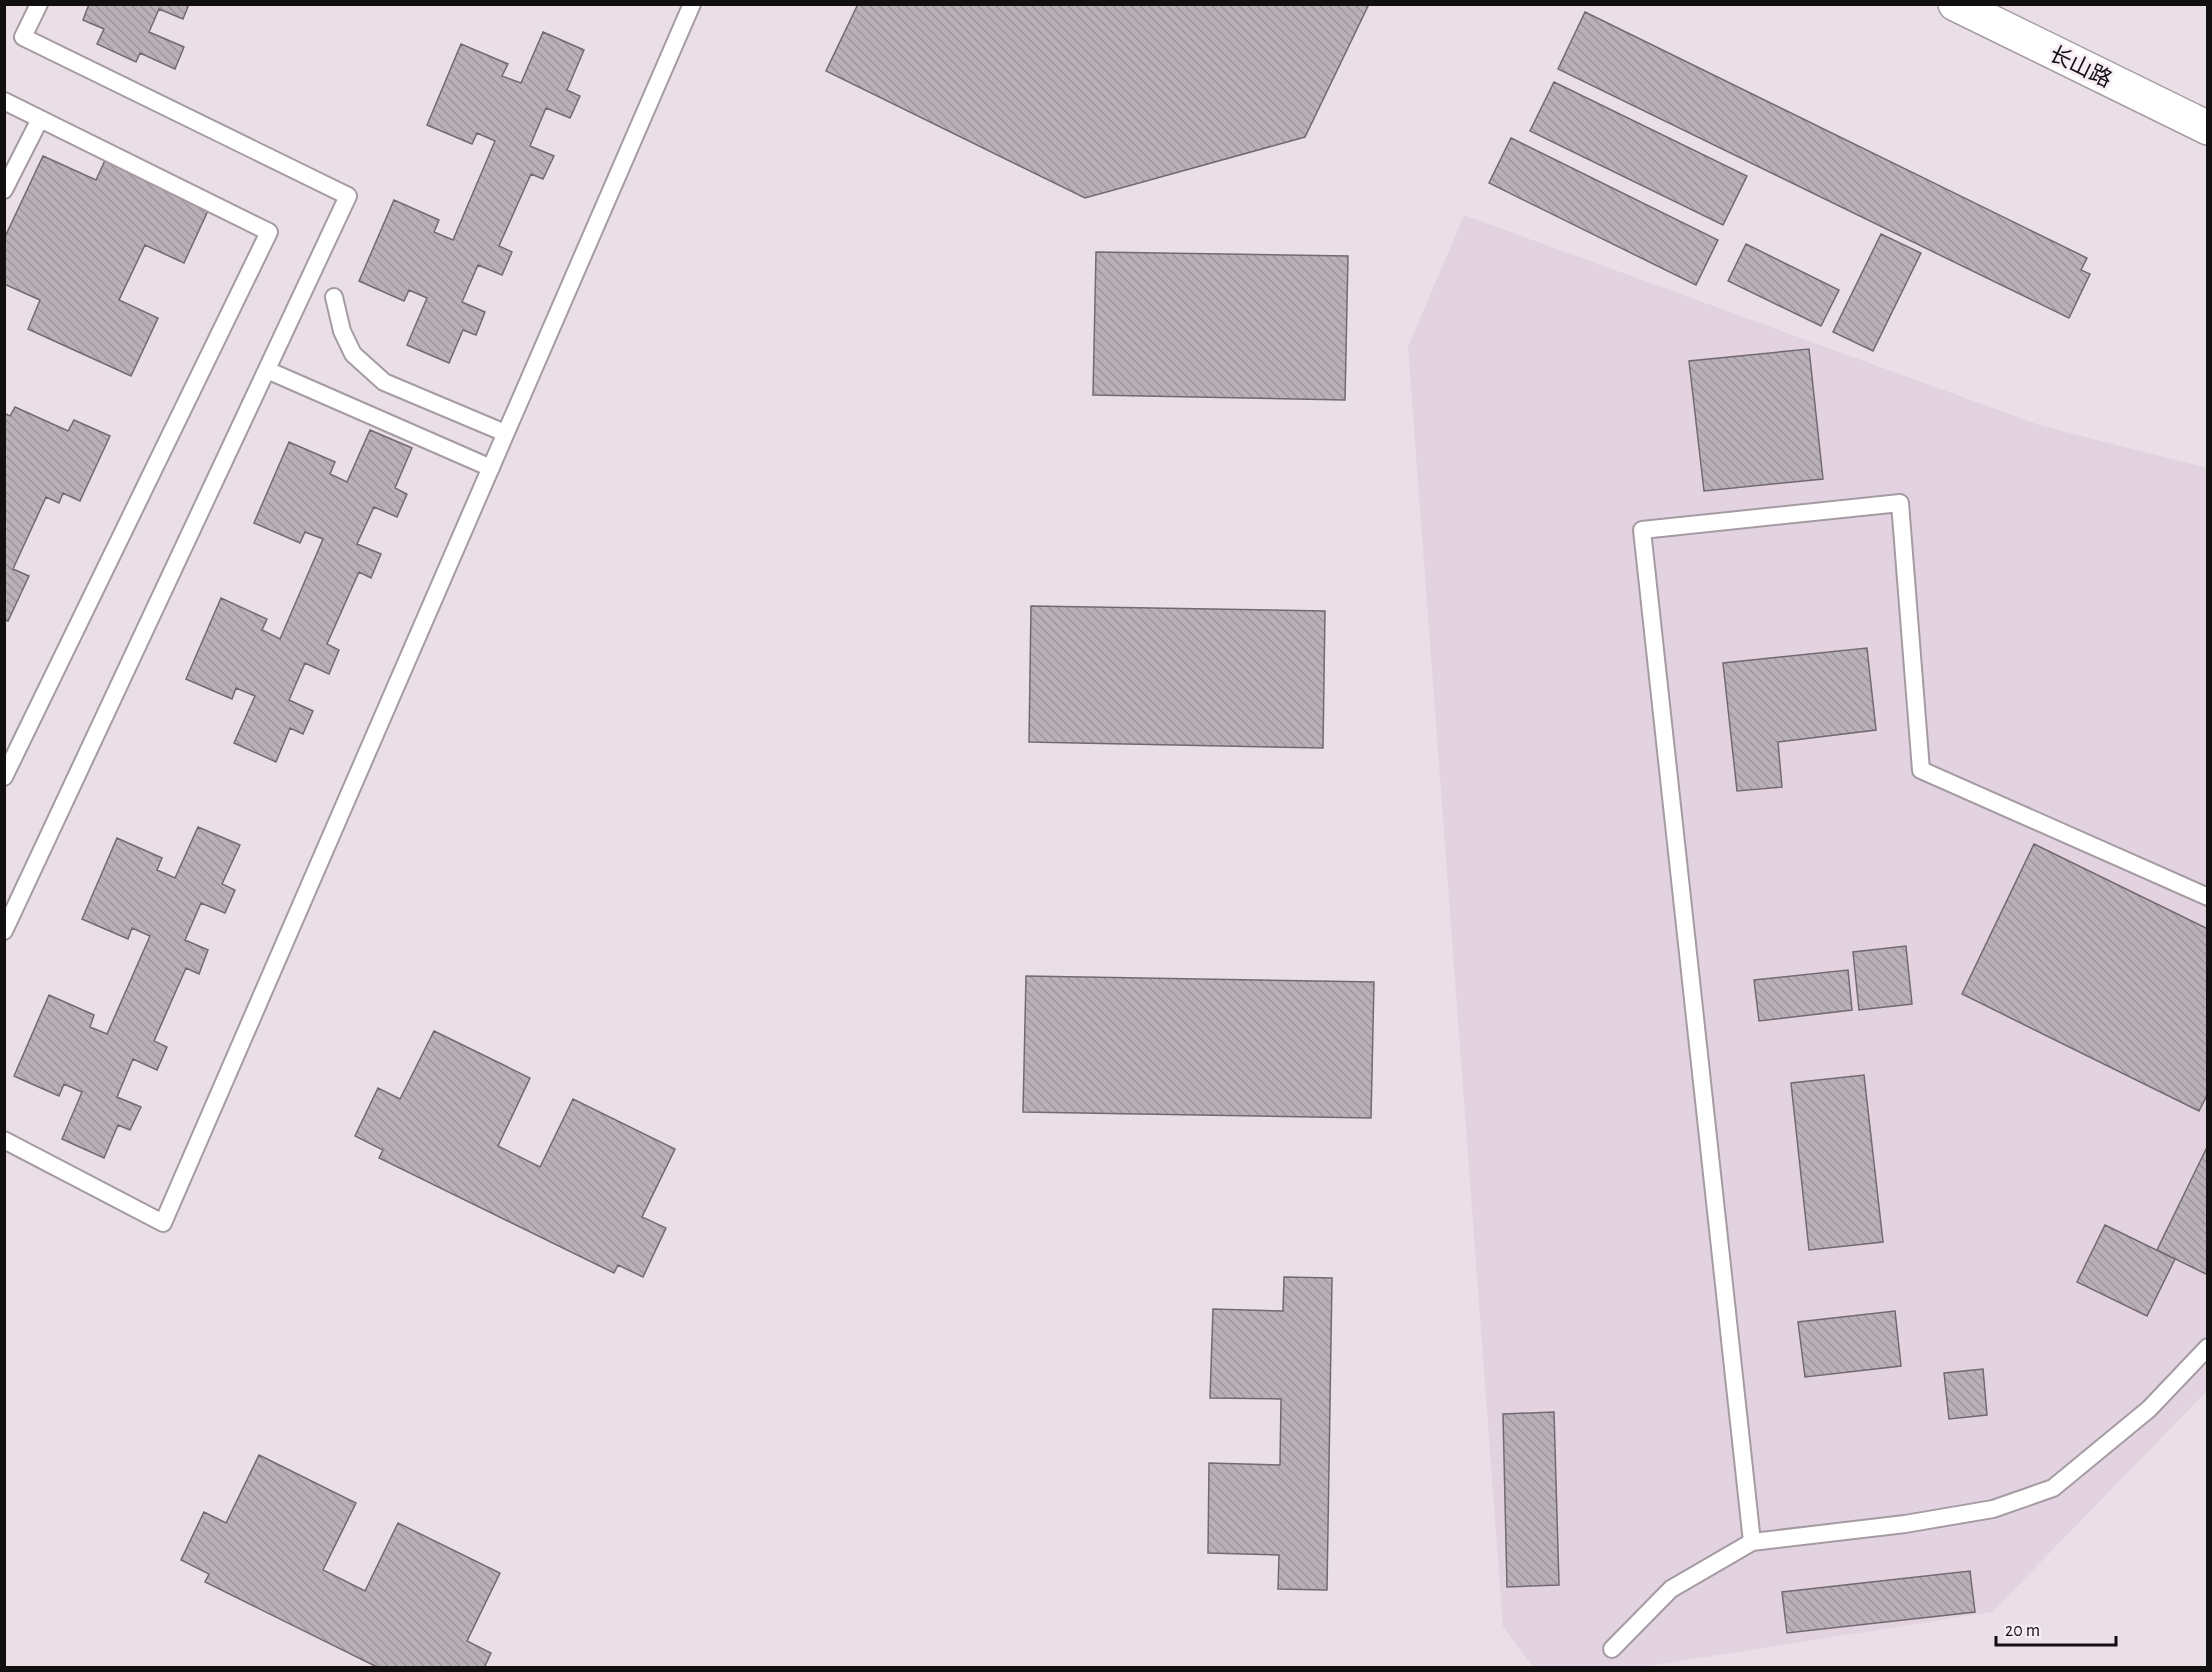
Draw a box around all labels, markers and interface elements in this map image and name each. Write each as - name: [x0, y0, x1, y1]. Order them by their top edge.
- street label: 长山路: [2046, 42, 2115, 91]
- scale bar: [1996, 1609, 2116, 1647]
- text: 20 m: [2005, 1622, 2040, 1640]

